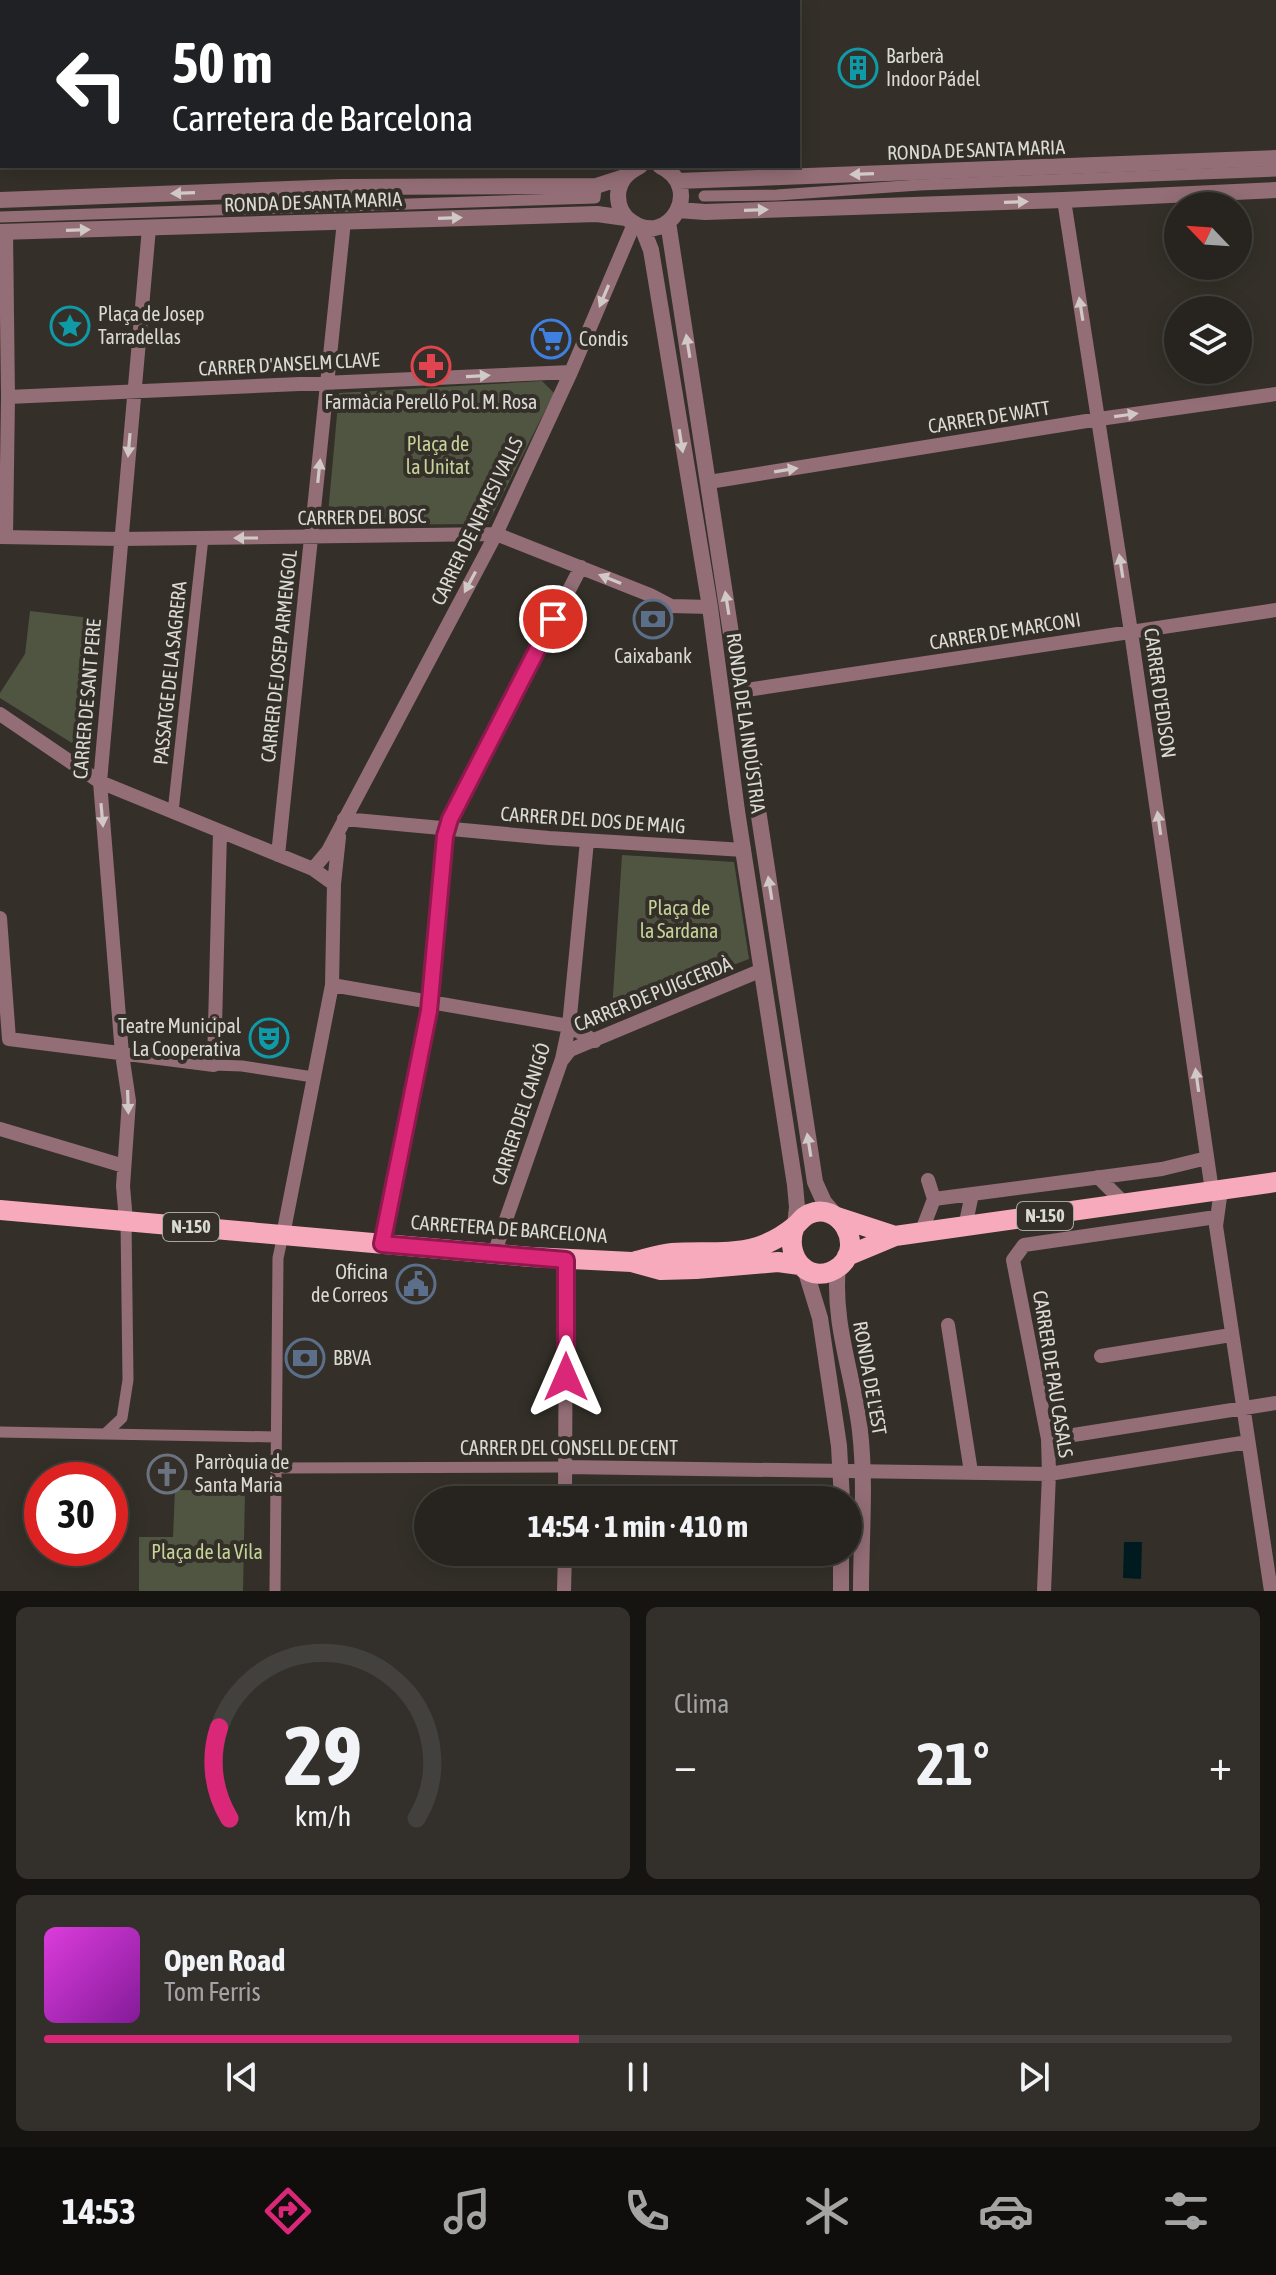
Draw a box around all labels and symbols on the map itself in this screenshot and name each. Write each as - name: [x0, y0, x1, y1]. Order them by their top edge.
- place label: Barberà Indoor Pádel: [886, 44, 981, 90]
- building icon: Barberà Indoor Pádel: [837, 47, 879, 89]
- street label: RONDA DE SANTA MARIA: [887, 135, 1066, 164]
- one-way arrow: [849, 168, 874, 181]
- one-way arrow: [170, 187, 195, 200]
- street label: RONDA DE SANTA MARIA: [224, 187, 403, 216]
- north arrow: [1164, 192, 1252, 280]
- one-way arrow: [1004, 195, 1029, 208]
- one-way arrow: [744, 204, 769, 217]
- one-way arrow: [438, 212, 463, 225]
- one-way arrow: [66, 224, 91, 237]
- one-way arrow: [597, 284, 610, 308]
- one-way arrow: [1075, 296, 1087, 321]
- place label: Plaça de Josep Tarradellas: [98, 302, 205, 348]
- place icon: Plaça de Josep Tarradellas: [49, 305, 91, 347]
- supermarket icon: Condis: [530, 318, 572, 360]
- place label: Condis: [579, 327, 628, 350]
- one-way arrow: [681, 333, 694, 358]
- pharmacy icon: Farmàcia Perelló Pol. M. Rosa: [410, 345, 452, 387]
- street label: CARRER D'ANSELM CLAVE: [198, 347, 381, 380]
- one-way arrow: [466, 369, 491, 382]
- place label: Farmàcia Perelló Pol. M. Rosa: [325, 390, 537, 413]
- street label: CARRER DE WATT: [926, 395, 1052, 437]
- one-way arrow: [1113, 409, 1138, 422]
- one-way arrow: [675, 429, 688, 454]
- park label: Plaça de la Unitat: [406, 432, 470, 478]
- one-way arrow: [122, 433, 135, 458]
- street label: CARRER DE NEMESI VALLS: [426, 433, 527, 609]
- one-way arrow: [312, 458, 325, 483]
- one-way arrow: [774, 463, 799, 476]
- street label: CARRER DEL BOSC: [297, 504, 427, 529]
- one-way arrow: [233, 532, 258, 544]
- street label: CARRER DE JOSEP ARMENGOL: [256, 548, 301, 763]
- one-way arrow: [1114, 553, 1127, 578]
- one-way arrow: [464, 571, 477, 594]
- one-way arrow: [598, 572, 622, 585]
- street label: PASSATGE DE LA SAGRERA: [148, 580, 191, 766]
- pin: [519, 585, 587, 653]
- one-way arrow: [720, 590, 733, 615]
- bank icon: Caixabank: [632, 598, 674, 640]
- street label: CARRER DE MARCONI: [928, 607, 1082, 654]
- street label: CARRER DE SANT PERE: [68, 617, 105, 780]
- street label: CARRER D'EDISON: [1140, 626, 1181, 760]
- street label: RONDA DE LA INDÚSTRIA: [722, 631, 771, 815]
- place label: Caixabank: [614, 644, 692, 667]
- street label: CARRER DEL DOS DE MAIG: [500, 802, 686, 837]
- one-way arrow: [96, 803, 109, 828]
- one-way arrow: [1152, 810, 1165, 835]
- one-way arrow: [763, 875, 776, 900]
- park label: Plaça de la Sardana: [640, 896, 718, 942]
- street label: CARRER DE PUIGCERDÀ: [570, 951, 735, 1036]
- place label: Teatre Municipal La Cooperativa: [118, 1014, 242, 1060]
- theatre icon: Teatre Municipal La Cooperativa: [248, 1017, 290, 1059]
- street label: CARRER DEL CANIGÓ: [487, 1040, 554, 1188]
- one-way arrow: [1190, 1067, 1203, 1092]
- one-way arrow: [121, 1090, 134, 1115]
- one-way arrow: [802, 1132, 815, 1157]
- road number: N-150: [1017, 1202, 1073, 1230]
- street label: CARRETERA DE BARCELONA: [410, 1210, 608, 1247]
- road number: N-150: [163, 1213, 219, 1241]
- place label: Oficina de Correos: [311, 1260, 388, 1306]
- public building icon: Oficina de Correos: [395, 1263, 437, 1305]
- street label: CARRER DE PAU CASALS: [1029, 1289, 1078, 1459]
- street label: RONDA DE L'EST: [849, 1319, 892, 1437]
- position arrow: [524, 1335, 608, 1419]
- bank icon: BBVA: [284, 1337, 326, 1379]
- place label: BBVA: [333, 1346, 371, 1369]
- street label: CARRER DEL CONSELL DE CENT: [460, 1436, 678, 1459]
- place label: Parròquia de Santa Maria: [195, 1450, 289, 1496]
- church icon: Parròquia de Santa Maria: [146, 1453, 188, 1495]
- speed limit sign: 30: [24, 1462, 128, 1566]
- park label: Plaça de la Vila: [151, 1540, 263, 1563]

